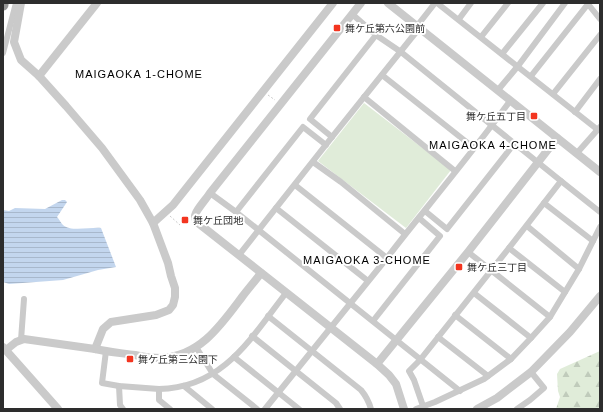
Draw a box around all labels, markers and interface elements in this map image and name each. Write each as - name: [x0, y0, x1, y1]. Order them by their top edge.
- marker: 舞ケ丘第六公園前: [332, 23, 342, 33]
- place label: 舞ケ丘第六公園前: [345, 23, 425, 34]
- district label: MAIGAOKA 1-CHOME: [75, 68, 203, 80]
- place label: 舞ケ丘五丁目: [466, 111, 526, 122]
- marker: 舞ケ丘五丁目: [529, 111, 539, 121]
- district label: MAIGAOKA 4-CHOME: [429, 139, 557, 151]
- marker: 舞ケ丘団地: [180, 215, 190, 225]
- place label: 舞ケ丘団地: [193, 215, 244, 226]
- district label: MAIGAOKA 3-CHOME: [303, 254, 431, 266]
- marker: 舞ケ丘三丁目: [454, 262, 464, 272]
- place label: 舞ケ丘三丁目: [467, 262, 527, 273]
- marker: 舞ケ丘第三公園下: [125, 354, 135, 364]
- place label: 舞ケ丘第三公園下: [138, 354, 218, 365]

